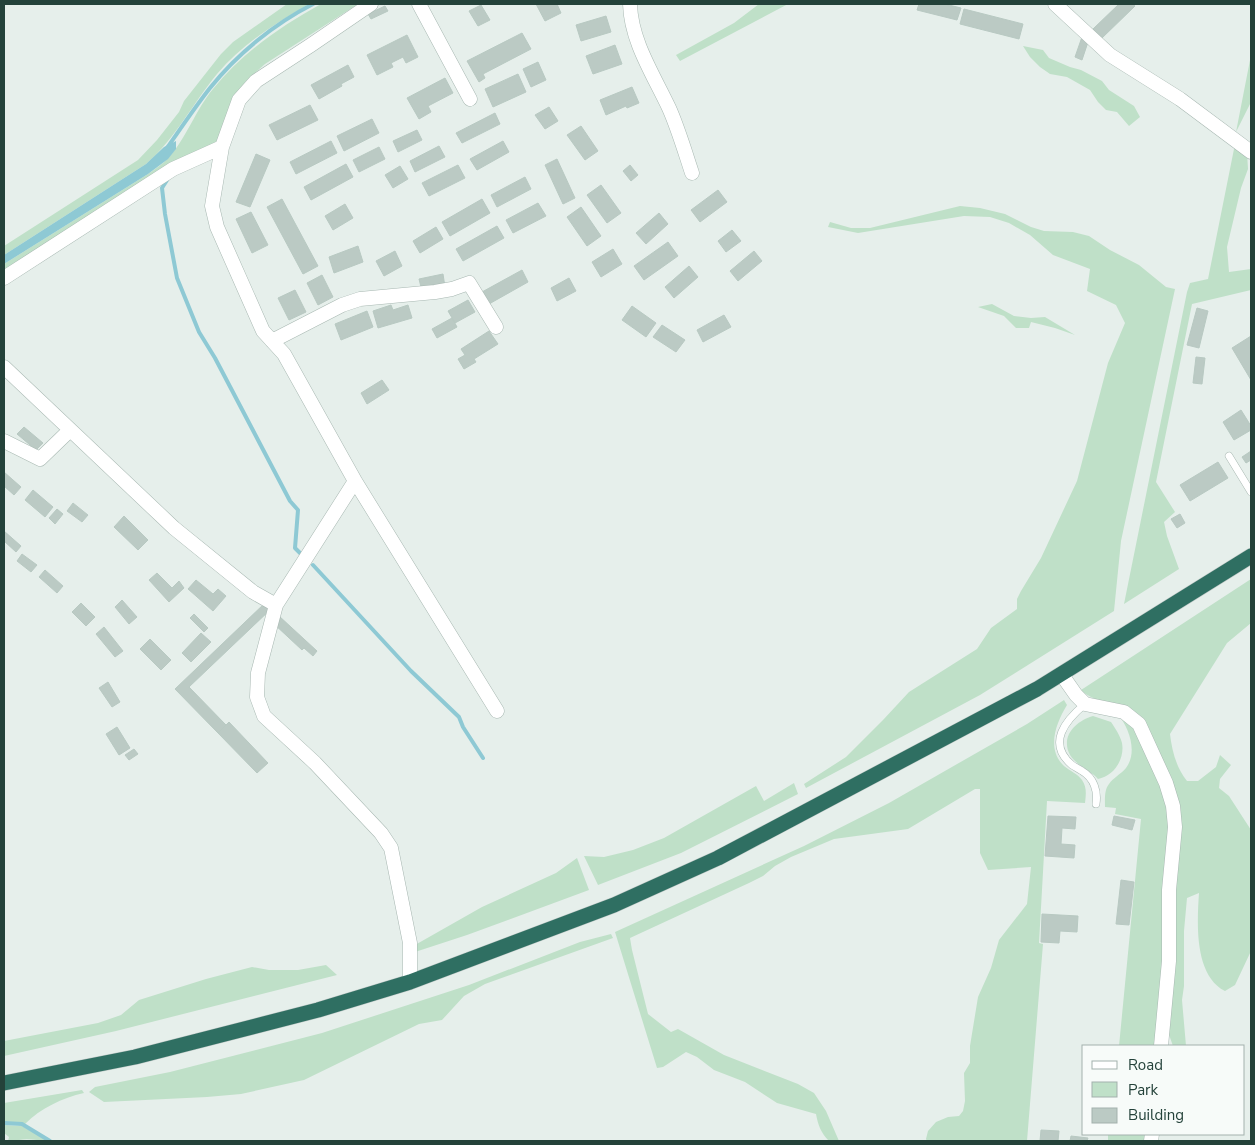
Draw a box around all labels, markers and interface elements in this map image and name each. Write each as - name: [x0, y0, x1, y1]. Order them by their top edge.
- legend: [1082, 1045, 1245, 1135]
- text: Road: [1128, 1055, 1163, 1075]
- text: Park: [1128, 1080, 1158, 1100]
- text: Building: [1128, 1105, 1184, 1125]

